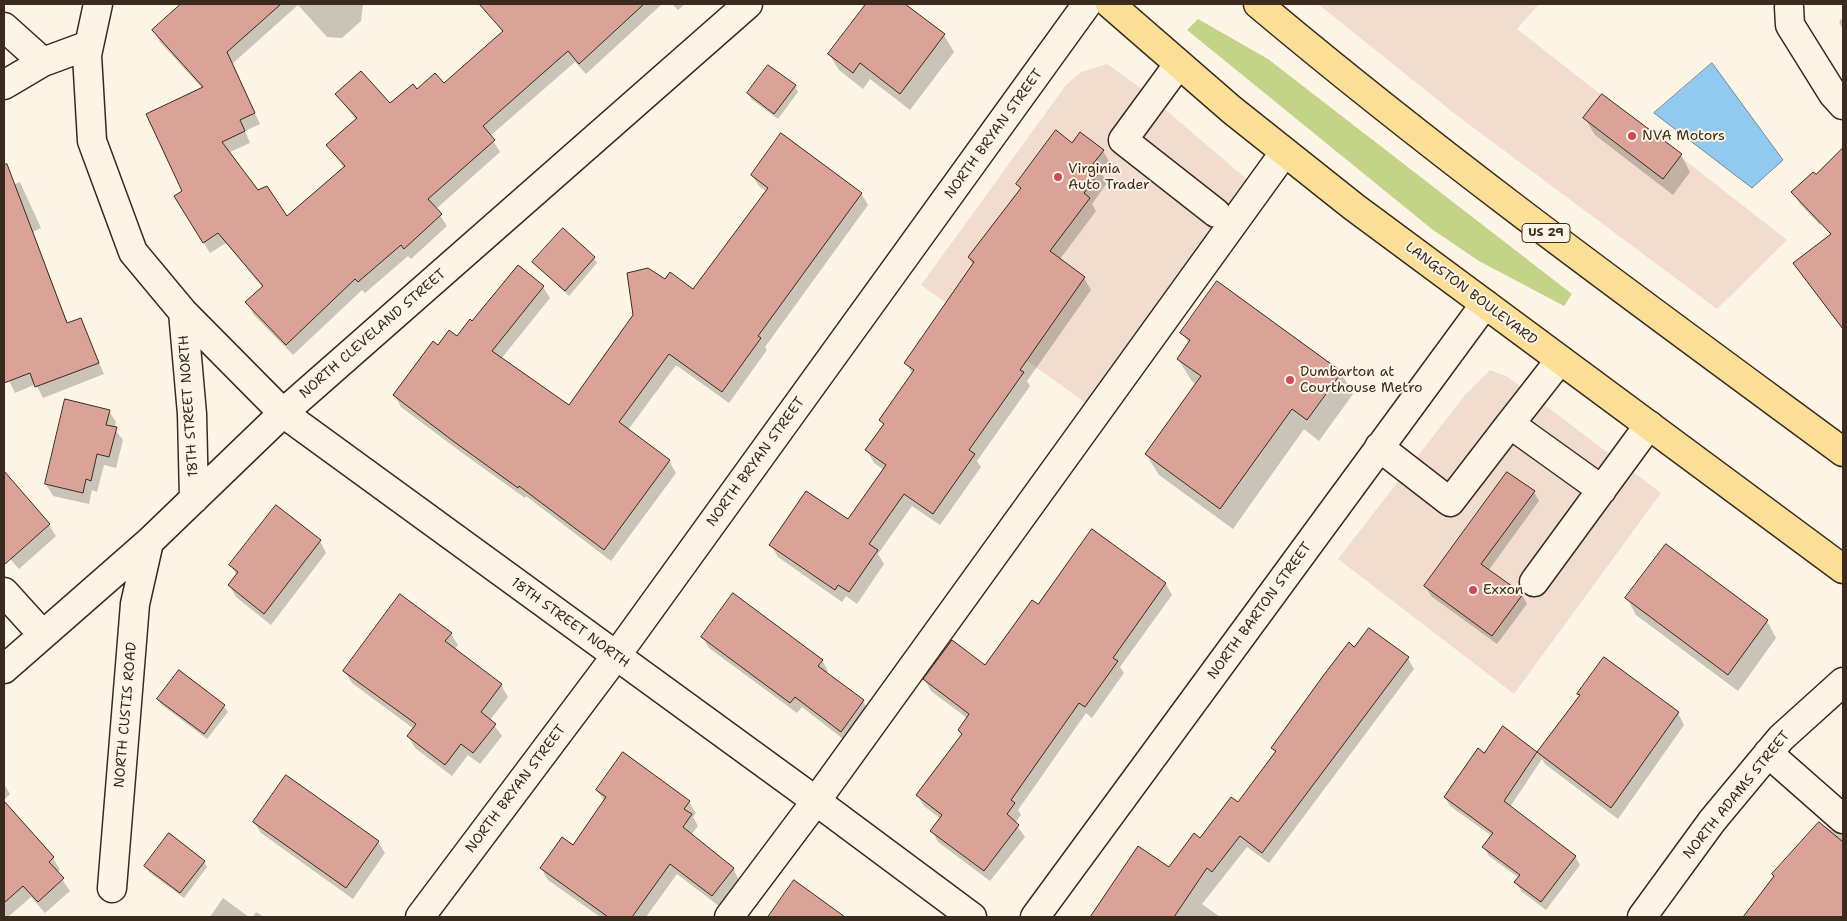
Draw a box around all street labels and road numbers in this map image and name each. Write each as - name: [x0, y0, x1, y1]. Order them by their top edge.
- street label: NORTH BRYAN STREET: [941, 66, 1047, 202]
- road number: US 29: [1522, 224, 1570, 242]
- street label: LANGSTON BOULEVARD: [1402, 239, 1540, 349]
- street label: NORTH CLEVELAND STREET: [296, 266, 450, 402]
- street label: 18TH STREET NORTH: [176, 334, 202, 478]
- street label: NORTH BRYAN STREET: [703, 394, 809, 530]
- street label: NORTH BARTON STREET: [1205, 539, 1315, 683]
- street label: 18TH STREET NORTH: [507, 574, 633, 672]
- street label: NORTH CUSTIS ROAD: [111, 641, 141, 789]
- street label: NORTH BRYAN STREET: [462, 722, 570, 856]
- street label: NORTH ADAMS STREET: [1680, 728, 1794, 862]

